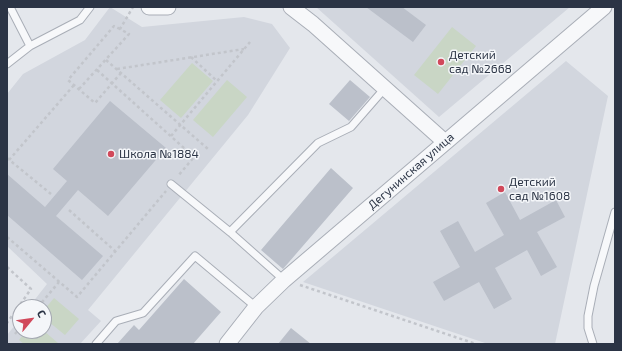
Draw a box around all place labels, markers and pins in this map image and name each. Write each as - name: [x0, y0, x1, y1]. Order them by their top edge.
- place label: Детский сад №2668: [449, 48, 512, 76]
- marker: Детский сад №2668: [436, 57, 446, 67]
- place label: Школа №1884: [119, 147, 199, 161]
- marker: Школа №1884: [106, 149, 116, 159]
- place label: Детский сад №1608: [509, 175, 570, 203]
- marker: Детский сад №1608: [496, 184, 506, 194]

